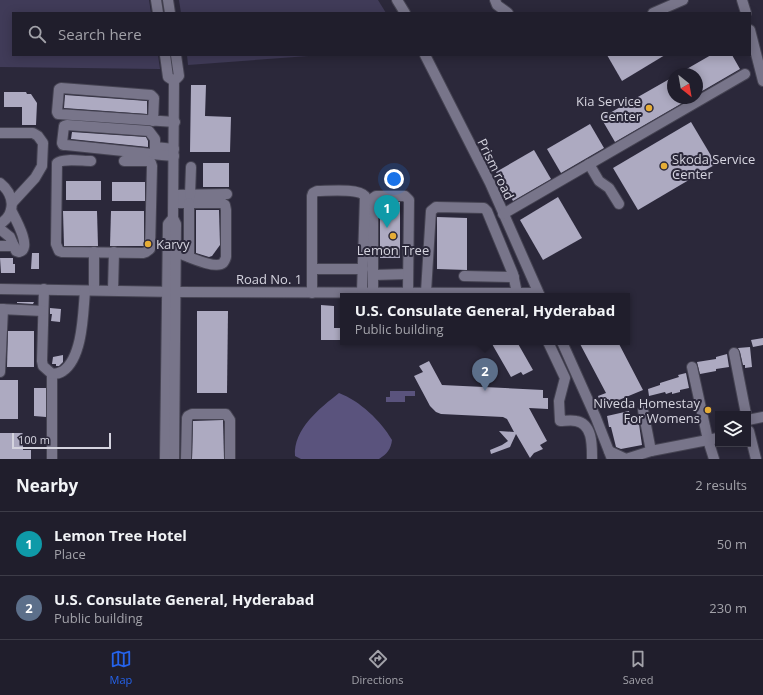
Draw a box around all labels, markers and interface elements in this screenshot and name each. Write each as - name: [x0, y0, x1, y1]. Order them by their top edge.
- search box: [12, 12, 751, 56]
- icon: search: [26, 23, 48, 45]
- text: Search here: [58, 24, 142, 44]
- north arrow: [667, 68, 703, 104]
- place label: Kia Service Center: [576, 92, 642, 125]
- marker: Kia Service Center: [644, 103, 654, 113]
- street label: Prism road: [473, 135, 519, 203]
- place label: Skoda Service Center: [672, 150, 755, 183]
- marker: Skoda Service Center: [659, 161, 669, 171]
- your location: [384, 169, 404, 189]
- pin: 1: [374, 195, 400, 228]
- marker: Lemon Tree: [388, 231, 398, 241]
- place label: Karvy: [156, 235, 190, 253]
- marker: Karvy: [143, 239, 153, 249]
- place label: Lemon Tree: [357, 241, 429, 259]
- street label: Road No. 1: [236, 270, 302, 288]
- popup: [340, 293, 630, 345]
- text: U.S. Consulate General, Hyderabad: [355, 300, 615, 320]
- text: Public building: [355, 320, 444, 338]
- pin: 2: [472, 358, 498, 391]
- place label: Niveda Homestay For Womens: [593, 394, 700, 427]
- marker: Niveda Homestay For Womens: [703, 405, 713, 415]
- map controls: [715, 411, 751, 447]
- button: layers: [715, 411, 751, 447]
- scale bar: [12, 431, 111, 450]
- text: 100 m: [18, 432, 50, 447]
- text: Nearby: [16, 474, 78, 497]
- text: 2 results: [695, 476, 747, 494]
- text: Lemon Tree Hotel: [54, 525, 187, 545]
- text: 1: [25, 535, 33, 553]
- text: 50 m: [717, 535, 747, 553]
- text: Place: [54, 545, 86, 563]
- text: U.S. Consulate General, Hyderabad: [54, 589, 314, 609]
- text: 2: [25, 599, 33, 617]
- text: 230 m: [709, 599, 747, 617]
- text: Public building: [54, 609, 143, 627]
- tab: Map: [110, 648, 132, 687]
- tab: Directions: [352, 648, 404, 687]
- tab: Saved: [623, 648, 653, 687]

